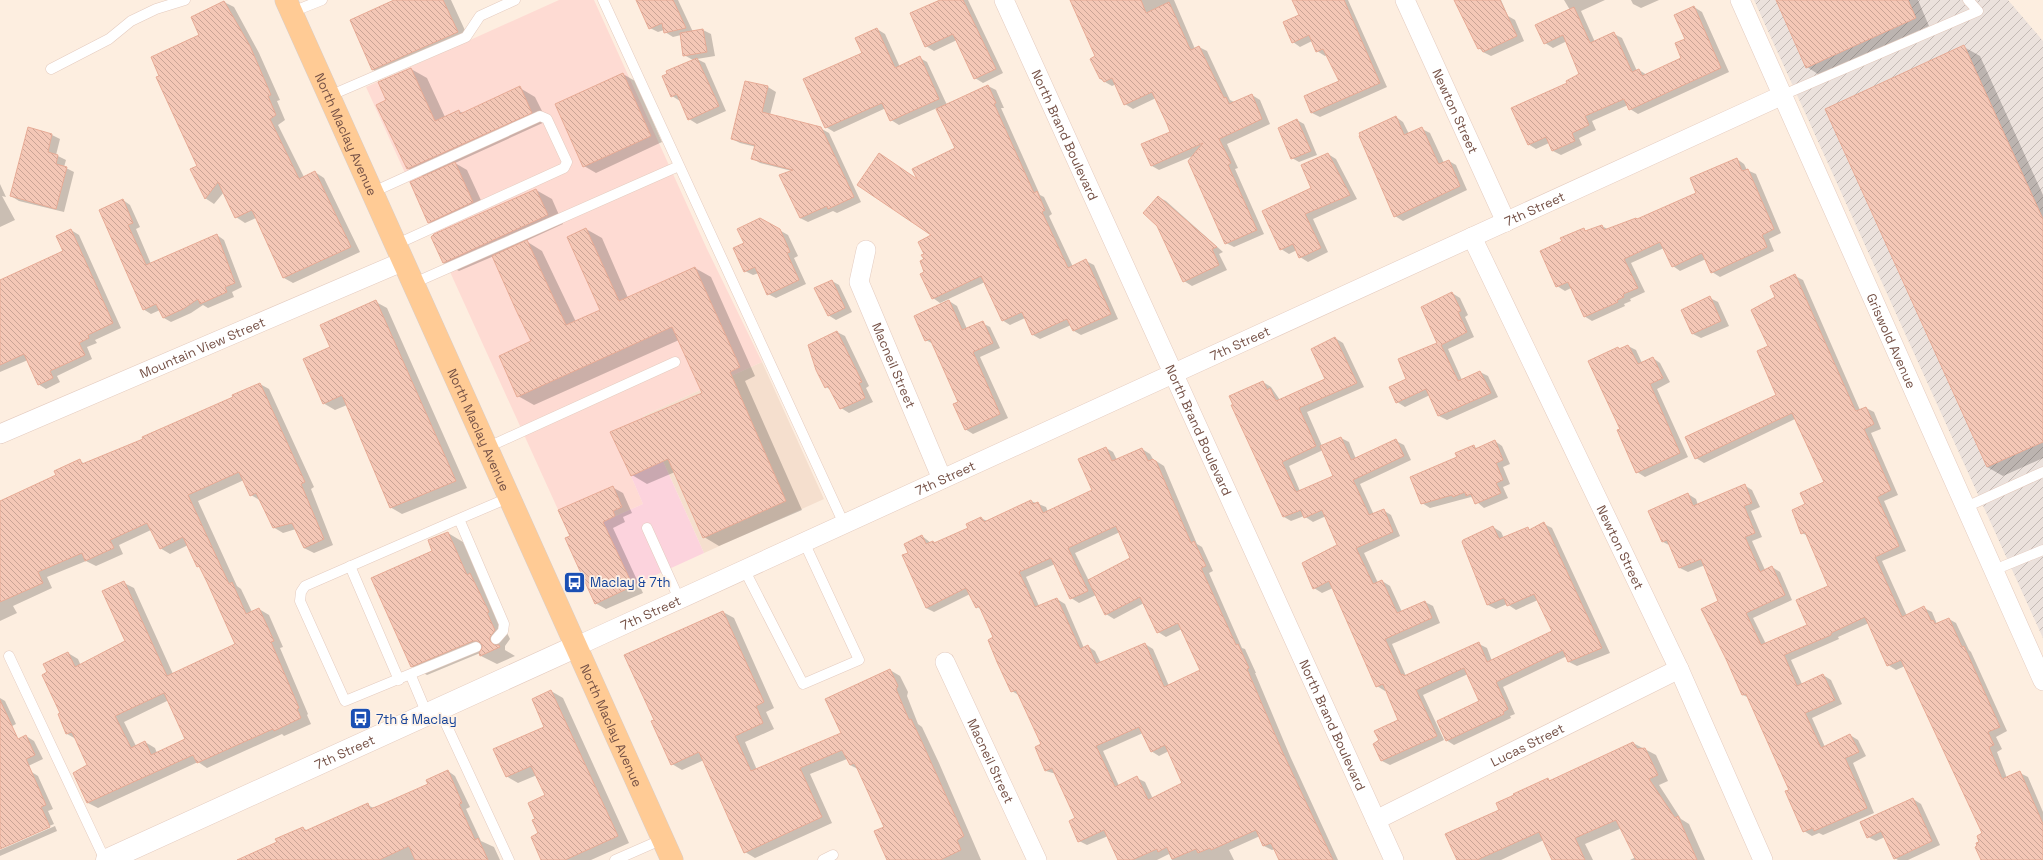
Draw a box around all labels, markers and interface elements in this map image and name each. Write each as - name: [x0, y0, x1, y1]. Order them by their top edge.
- street label: Newton Street: [1428, 66, 1482, 156]
- street label: North Brand Boulevard: [1028, 67, 1102, 203]
- street label: North Maclay Avenue: [311, 70, 381, 198]
- street label: 7th Street: [1502, 188, 1568, 230]
- street label: Griswold Avenue: [1863, 291, 1920, 391]
- street label: Mountain View Street: [137, 313, 268, 382]
- street label: Macneil Street: [868, 320, 919, 411]
- street label: 7th Street: [1207, 323, 1273, 365]
- street label: North Brand Boulevard: [1161, 362, 1236, 498]
- street label: North Maclay Avenue: [443, 366, 513, 494]
- street label: 7th Street: [913, 457, 978, 499]
- street label: Newton Street: [1593, 502, 1648, 592]
- bus stop icon: Maclay & 7th: [561, 569, 587, 595]
- place label: Maclay & 7th: [590, 574, 671, 591]
- street label: 7th Street: [618, 592, 684, 634]
- street label: North Brand Boulevard: [1295, 657, 1369, 793]
- street label: North Maclay Avenue: [576, 661, 646, 790]
- bus stop icon: 7th & Maclay: [347, 706, 373, 732]
- place label: 7th & Maclay: [376, 711, 457, 728]
- street label: Macneil Street: [963, 716, 1017, 806]
- street label: Lucas Street: [1488, 720, 1567, 771]
- street label: 7th Street: [312, 731, 378, 773]

